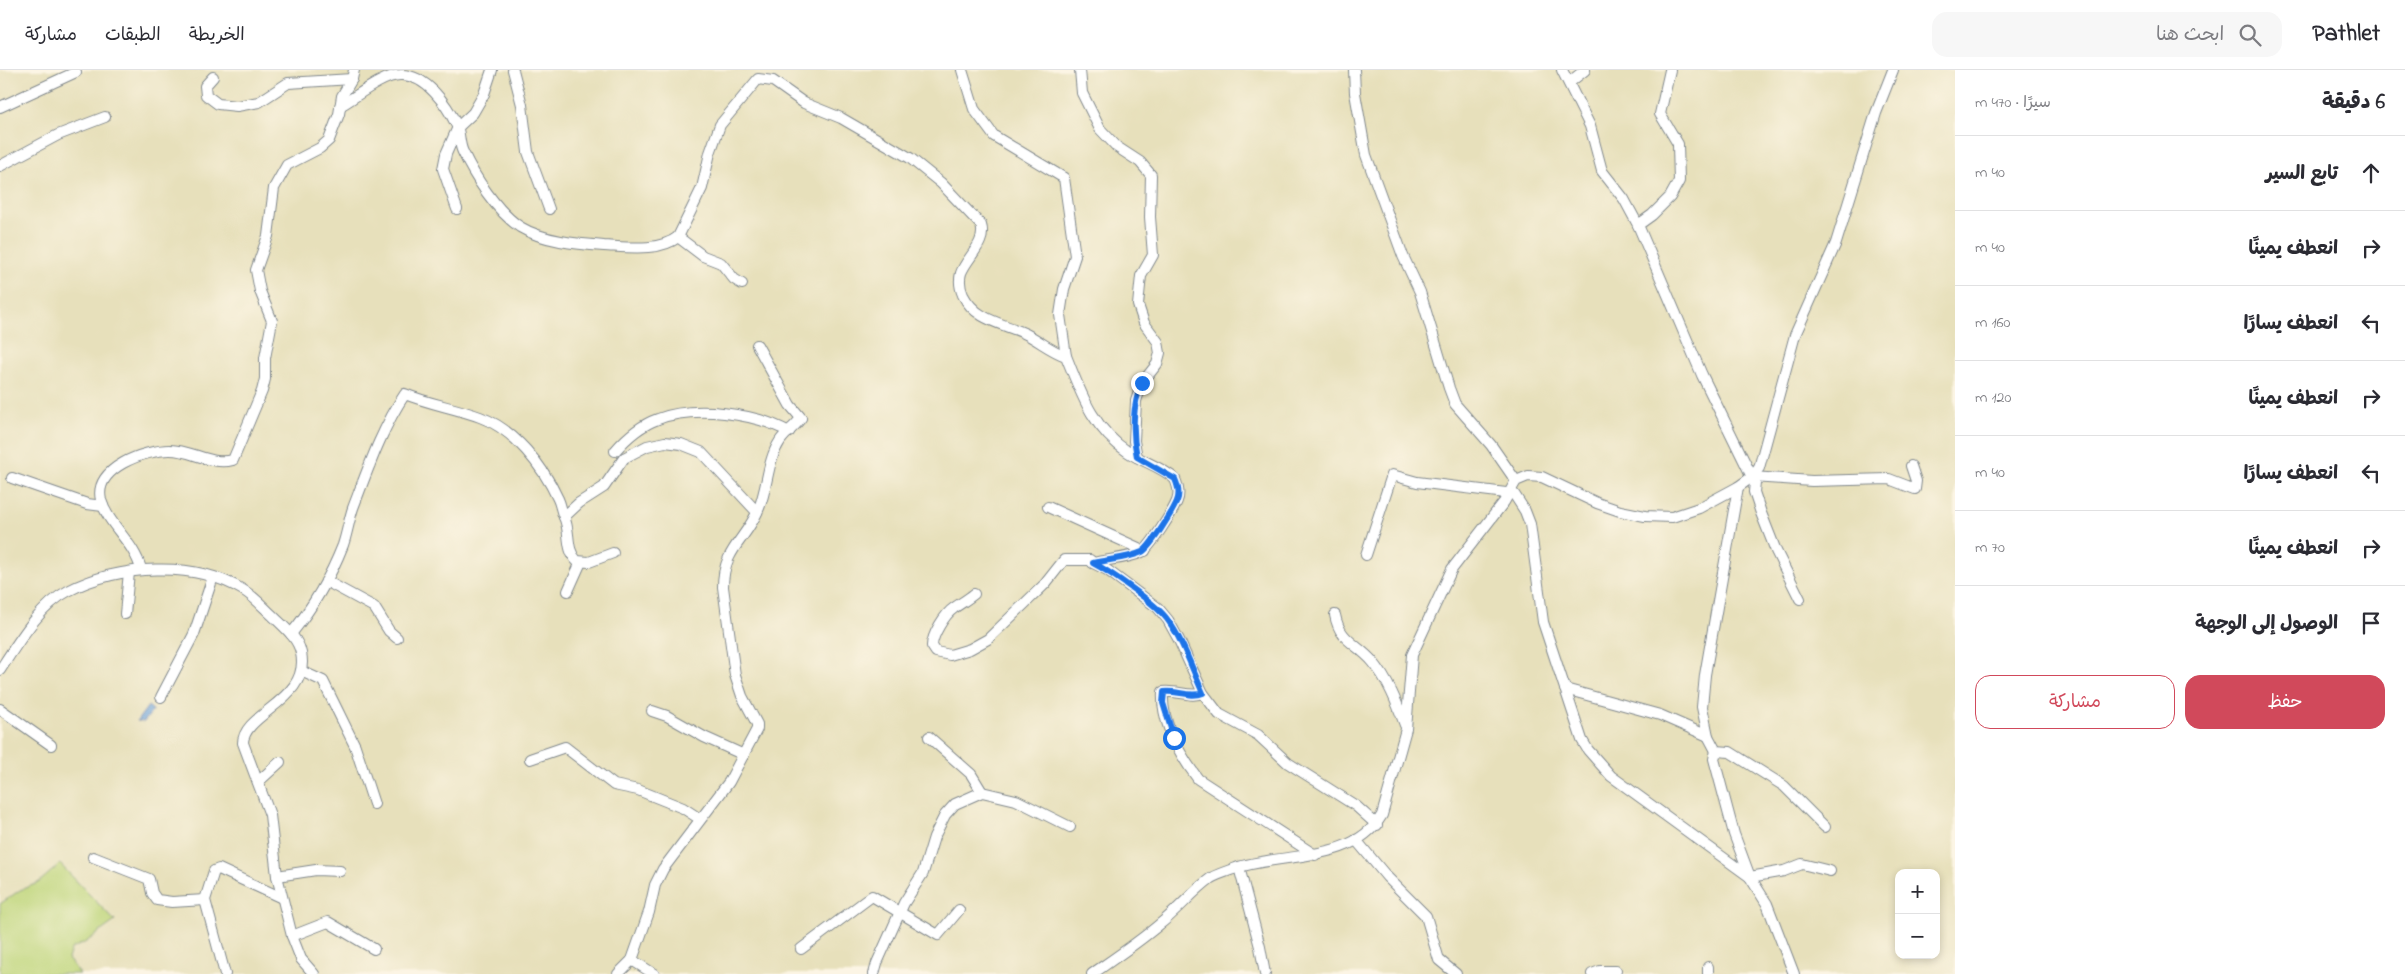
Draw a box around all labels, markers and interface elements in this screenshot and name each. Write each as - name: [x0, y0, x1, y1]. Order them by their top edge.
- search box: [1932, 12, 2282, 57]
- text: Pathlet: [2312, 17, 2380, 52]
- icon: search: [2236, 21, 2264, 49]
- text: ابحث هنا: [2156, 22, 2224, 49]
- text: مشاركة: [25, 23, 77, 49]
- text: الطبقات: [105, 23, 161, 49]
- text: الخريطة: [189, 23, 245, 49]
- text: 6 دقيقة: [2322, 88, 2385, 118]
- text: سيرًا · 470 m: [1975, 91, 2051, 115]
- icon: ahead: [2357, 159, 2385, 187]
- text: 40 m: [1975, 161, 2005, 185]
- text: تابع السير: [2266, 161, 2338, 188]
- icon: right: [2357, 234, 2385, 262]
- text: 40 m: [1975, 236, 2005, 260]
- text: انعطف يمينًا: [2248, 236, 2338, 263]
- icon: left: [2357, 309, 2385, 337]
- text: 160 m: [1975, 311, 2010, 335]
- text: انعطف يسارًا: [2243, 311, 2338, 338]
- route end: [1131, 372, 1154, 395]
- icon: right: [2357, 384, 2385, 412]
- text: 120 m: [1975, 386, 2011, 410]
- text: انعطف يمينًا: [2248, 386, 2338, 413]
- icon: left: [2357, 459, 2385, 487]
- text: 40 m: [1975, 461, 2005, 485]
- text: انعطف يسارًا: [2243, 461, 2338, 488]
- icon: right: [2357, 534, 2385, 562]
- text: 70 m: [1975, 536, 2005, 560]
- text: انعطف يمينًا: [2248, 536, 2338, 563]
- icon: arrive: [2357, 609, 2385, 637]
- text: الوصول إلى الوجهة: [2195, 611, 2338, 638]
- button: مشاركة: [1975, 675, 2175, 729]
- button: حفظ: [2185, 675, 2385, 729]
- route start: [1163, 727, 1186, 750]
- map controls: [1895, 869, 1940, 959]
- button: +: [1895, 869, 1940, 914]
- button: −: [1895, 914, 1940, 959]

